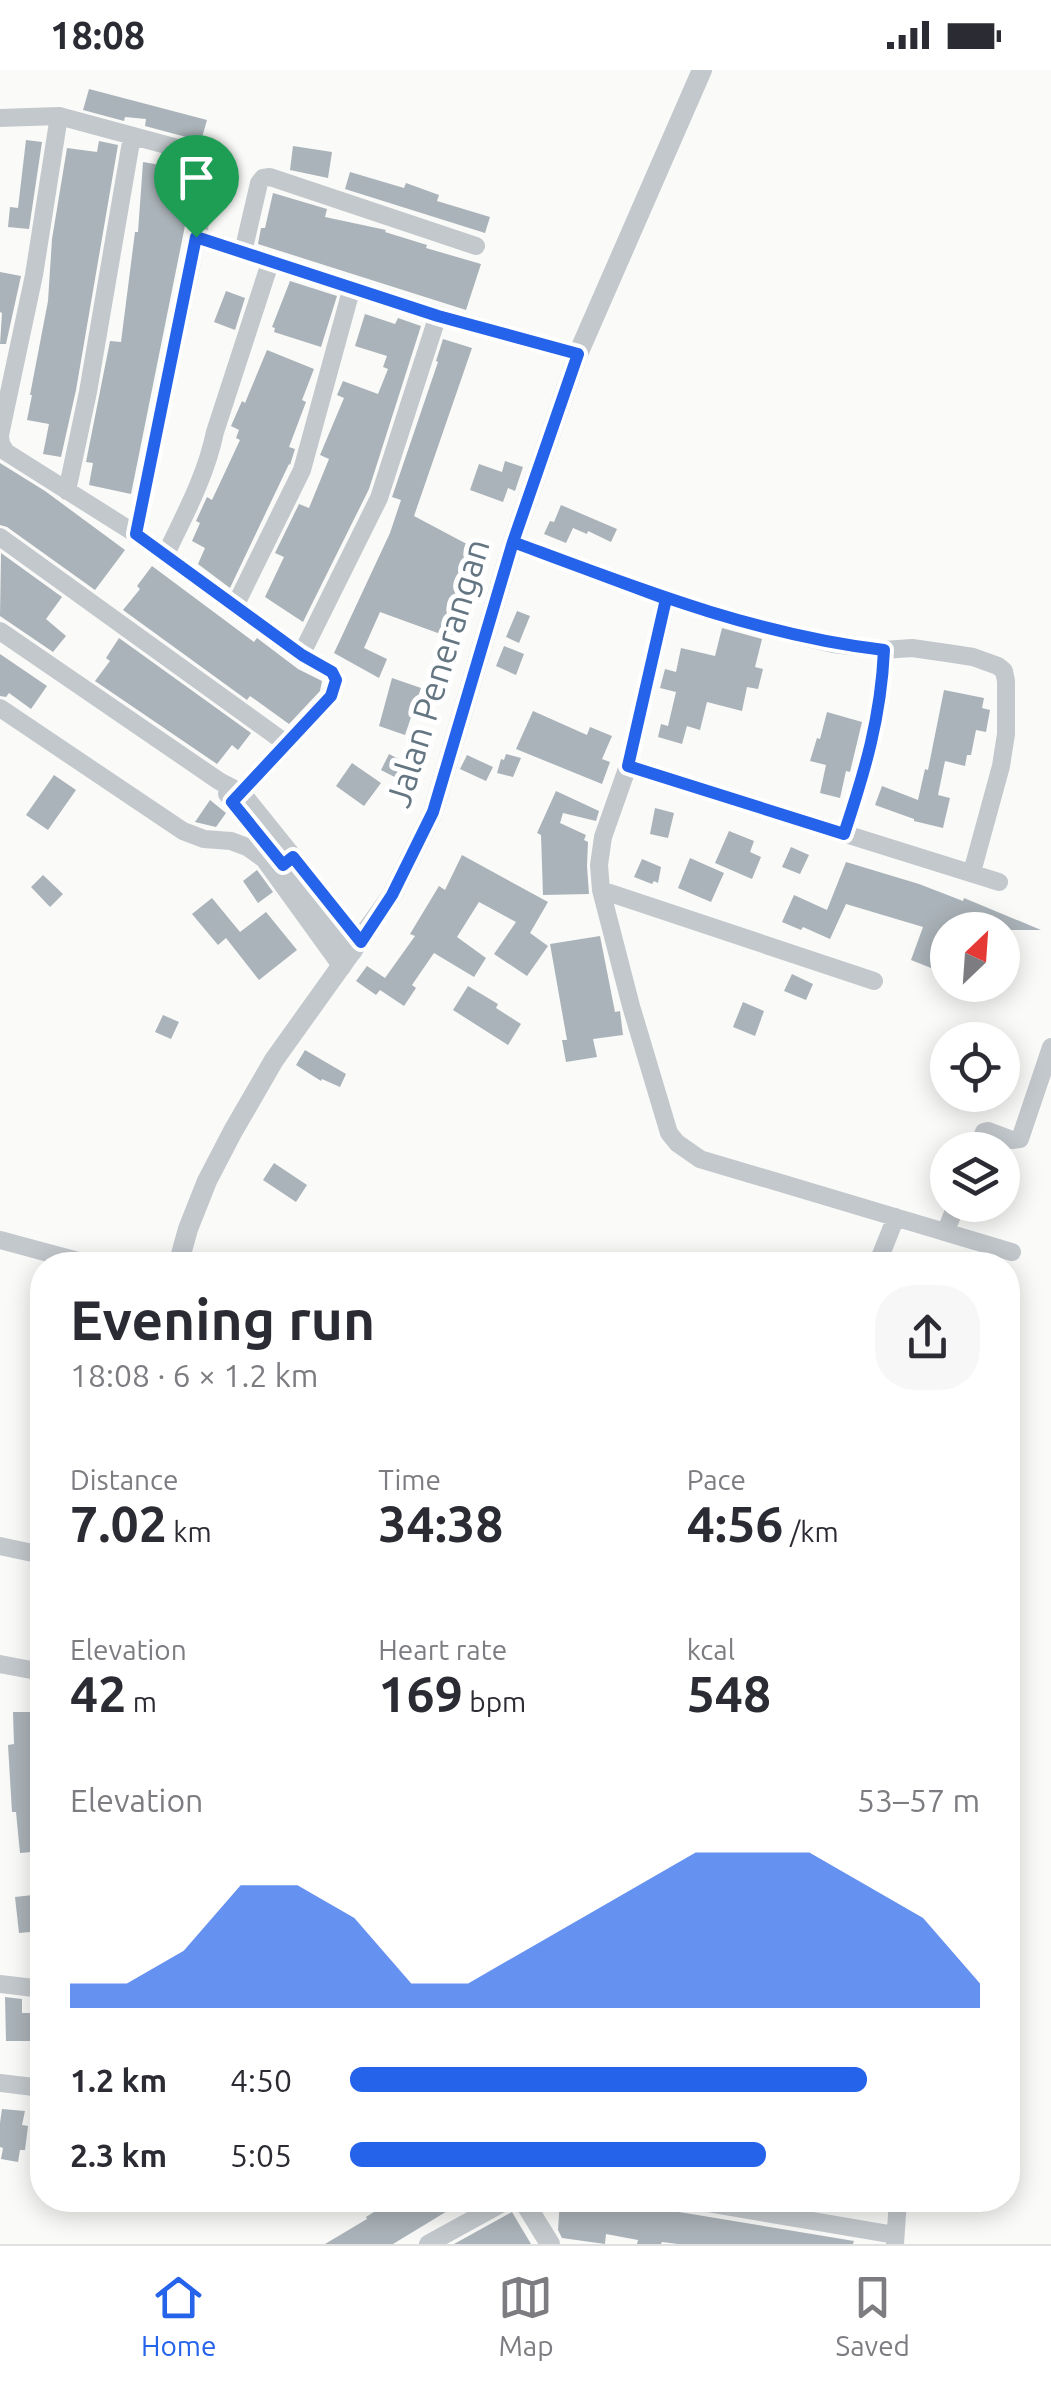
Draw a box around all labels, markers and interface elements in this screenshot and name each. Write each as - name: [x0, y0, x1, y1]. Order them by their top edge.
- text: 18:08: [50, 14, 145, 56]
- pin: [154, 135, 239, 238]
- icon: arrive: [169, 150, 224, 205]
- street label: Jalan Penerangan: [377, 534, 497, 812]
- north arrow: [930, 912, 1020, 1002]
- map controls: [930, 912, 1020, 1222]
- button: locate: [930, 1022, 1020, 1112]
- button: layers: [930, 1132, 1020, 1222]
- button: share: [875, 1285, 980, 1390]
- text: Evening run: [70, 1289, 375, 1350]
- text: 18:08 · 6 × 1.2 km: [70, 1357, 318, 1393]
- text: Distance: [70, 1464, 178, 1495]
- text: Time: [378, 1464, 441, 1495]
- text: Pace: [687, 1464, 746, 1495]
- text: 7.02: [70, 1495, 167, 1551]
- text: 34:38: [378, 1495, 503, 1551]
- text: 4:56: [687, 1495, 784, 1551]
- text: km: [167, 1516, 212, 1547]
- text: /km: [784, 1516, 839, 1547]
- text: Elevation: [70, 1634, 187, 1665]
- text: Heart rate: [378, 1634, 507, 1665]
- text: kcal: [687, 1634, 735, 1665]
- text: 42: [70, 1665, 126, 1721]
- text: 169: [378, 1665, 463, 1721]
- text: 548: [687, 1665, 771, 1721]
- text: m: [126, 1686, 157, 1717]
- text: bpm: [463, 1686, 526, 1717]
- text: Elevation: [70, 1782, 203, 1818]
- text: 53–57 m: [857, 1782, 980, 1818]
- text: 1.2 km: [70, 2062, 167, 2098]
- text: 4:50: [230, 2062, 292, 2098]
- text: 2.3 km: [70, 2137, 167, 2173]
- text: 5:05: [230, 2137, 292, 2173]
- tab: Home: [141, 2270, 217, 2361]
- tab: Map: [498, 2270, 554, 2361]
- tab: Saved: [835, 2270, 910, 2361]

